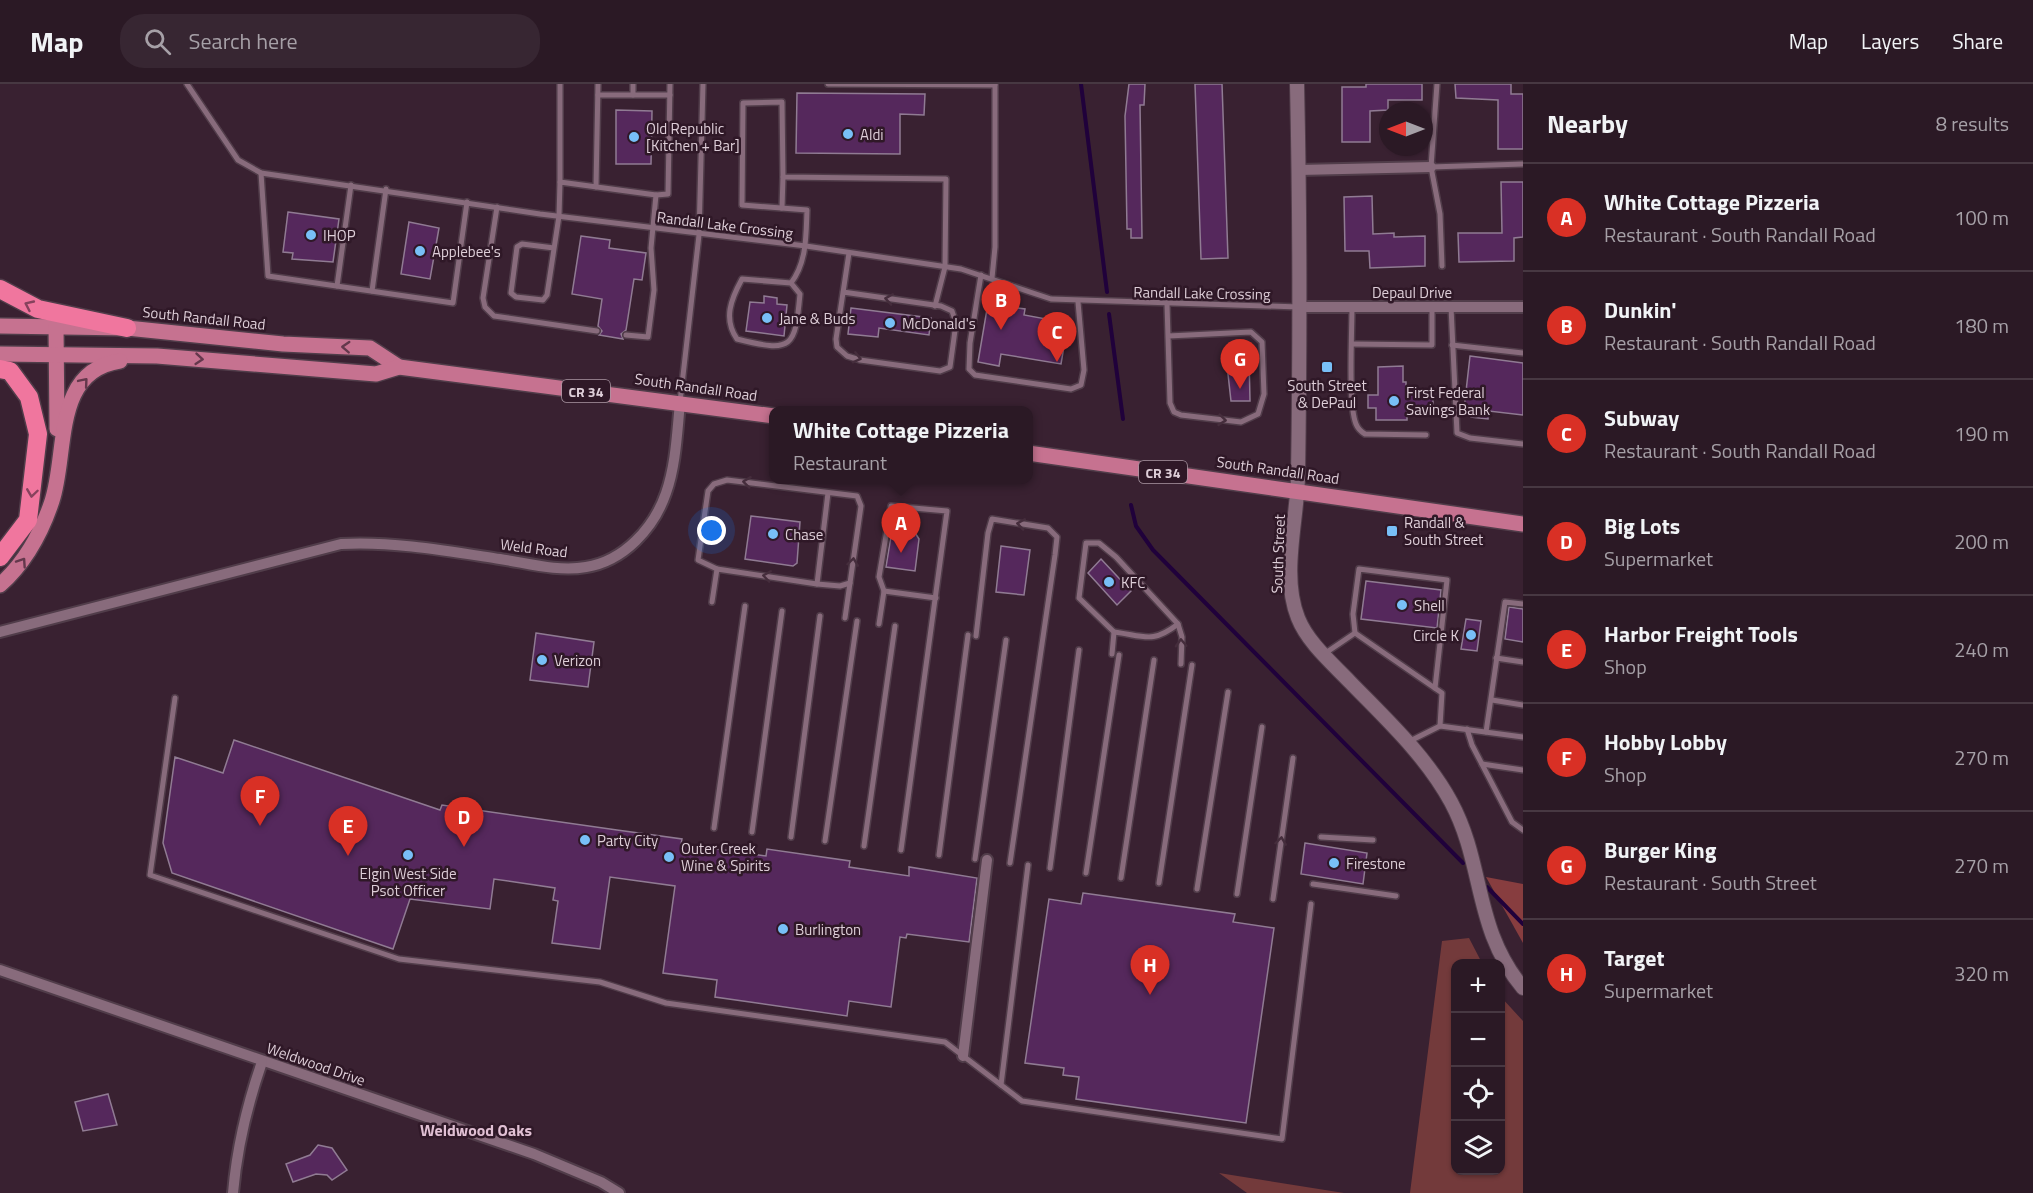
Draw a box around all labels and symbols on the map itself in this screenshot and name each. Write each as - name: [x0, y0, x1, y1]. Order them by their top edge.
- north arrow: [1379, 102, 1433, 156]
- place label: Old Republic [Kitchen + Bar]: [646, 117, 740, 157]
- place label: Aldi: [860, 123, 884, 146]
- marker: Aldi: [841, 127, 855, 141]
- marker: Old Republic [Kitchen + Bar]: [627, 130, 641, 144]
- street label: Randall Lake Crossing: [656, 205, 795, 245]
- place label: IHOP: [323, 224, 356, 247]
- marker: IHOP: [304, 228, 318, 242]
- place label: Applebee's: [432, 240, 501, 263]
- marker: Applebee's: [413, 244, 427, 258]
- pin: B: [982, 280, 1020, 330]
- street label: Randall Lake Crossing: [1133, 280, 1271, 306]
- street label: Depaul Drive: [1372, 281, 1452, 304]
- one-way arrow: [884, 293, 894, 305]
- one-way arrow: [25, 300, 36, 312]
- street label: South Randall Road: [141, 300, 267, 336]
- place label: Jane & Buds: [779, 307, 856, 330]
- marker: Jane & Buds: [760, 311, 774, 325]
- place label: McDonald's: [902, 312, 976, 335]
- pin: C: [1038, 312, 1076, 362]
- marker: McDonald's: [883, 316, 897, 330]
- one-way arrow: [341, 340, 350, 353]
- pin: G: [1220, 340, 1260, 389]
- one-way arrow: [852, 350, 862, 363]
- one-way arrow: [194, 353, 203, 366]
- marker: South Street & DePaul: [1320, 360, 1334, 374]
- street label: South Randall Road: [633, 367, 759, 407]
- place label: South Street & DePaul: [1287, 374, 1367, 414]
- one-way arrow: [76, 378, 87, 389]
- road number: CR 34: [562, 380, 610, 402]
- place label: First Federal Savings Bank: [1406, 381, 1490, 421]
- marker: First Federal Savings Bank: [1387, 394, 1401, 408]
- one-way arrow: [1217, 413, 1226, 426]
- street label: South Randall Road: [1215, 450, 1341, 490]
- road number: CR 34: [1139, 461, 1187, 483]
- one-way arrow: [743, 477, 752, 489]
- one-way arrow: [26, 488, 38, 497]
- pin: A: [882, 504, 920, 553]
- place label: Randall & South Street: [1404, 511, 1484, 551]
- street label: South Street: [1265, 513, 1291, 594]
- your location: [697, 516, 726, 545]
- one-way arrow: [1016, 518, 1025, 530]
- place label: Chase: [785, 523, 823, 546]
- marker: Randall & South Street: [1385, 524, 1399, 538]
- marker: Chase: [766, 527, 780, 541]
- street label: Weld Road: [499, 532, 569, 564]
- one-way arrow: [15, 558, 26, 569]
- one-way arrow: [847, 558, 859, 567]
- one-way arrow: [762, 571, 771, 583]
- place label: KFC: [1121, 571, 1145, 594]
- marker: KFC: [1102, 575, 1116, 589]
- place label: Shell: [1414, 594, 1445, 617]
- marker: Shell: [1395, 598, 1409, 612]
- place label: Circle K: [1413, 624, 1459, 647]
- marker: Circle K: [1464, 628, 1478, 642]
- one-way arrow: [1175, 639, 1188, 648]
- place label: Verizon: [554, 649, 601, 672]
- marker: Verizon: [535, 653, 549, 667]
- pin: F: [240, 776, 280, 826]
- pin: D: [444, 798, 484, 847]
- pin: E: [328, 806, 368, 856]
- place label: Party City: [597, 829, 658, 852]
- marker: Party City: [578, 833, 592, 847]
- place label: Outer Creek Wine & Spirits: [681, 837, 770, 877]
- one-way arrow: [1275, 837, 1287, 846]
- marker: Elgin West Side Psot Officer: [401, 848, 415, 862]
- marker: Outer Creek Wine & Spirits: [662, 850, 676, 864]
- place label: Firestone: [1346, 852, 1406, 875]
- marker: Firestone: [1327, 856, 1341, 870]
- place label: Elgin West Side Psot Officer: [359, 862, 457, 902]
- place label: Burlington: [795, 918, 861, 941]
- marker: Burlington: [776, 922, 790, 936]
- pin: H: [1130, 946, 1170, 995]
- street label: Weldwood Drive: [263, 1036, 369, 1092]
- district label: Weldwood Oaks: [420, 1118, 532, 1142]

